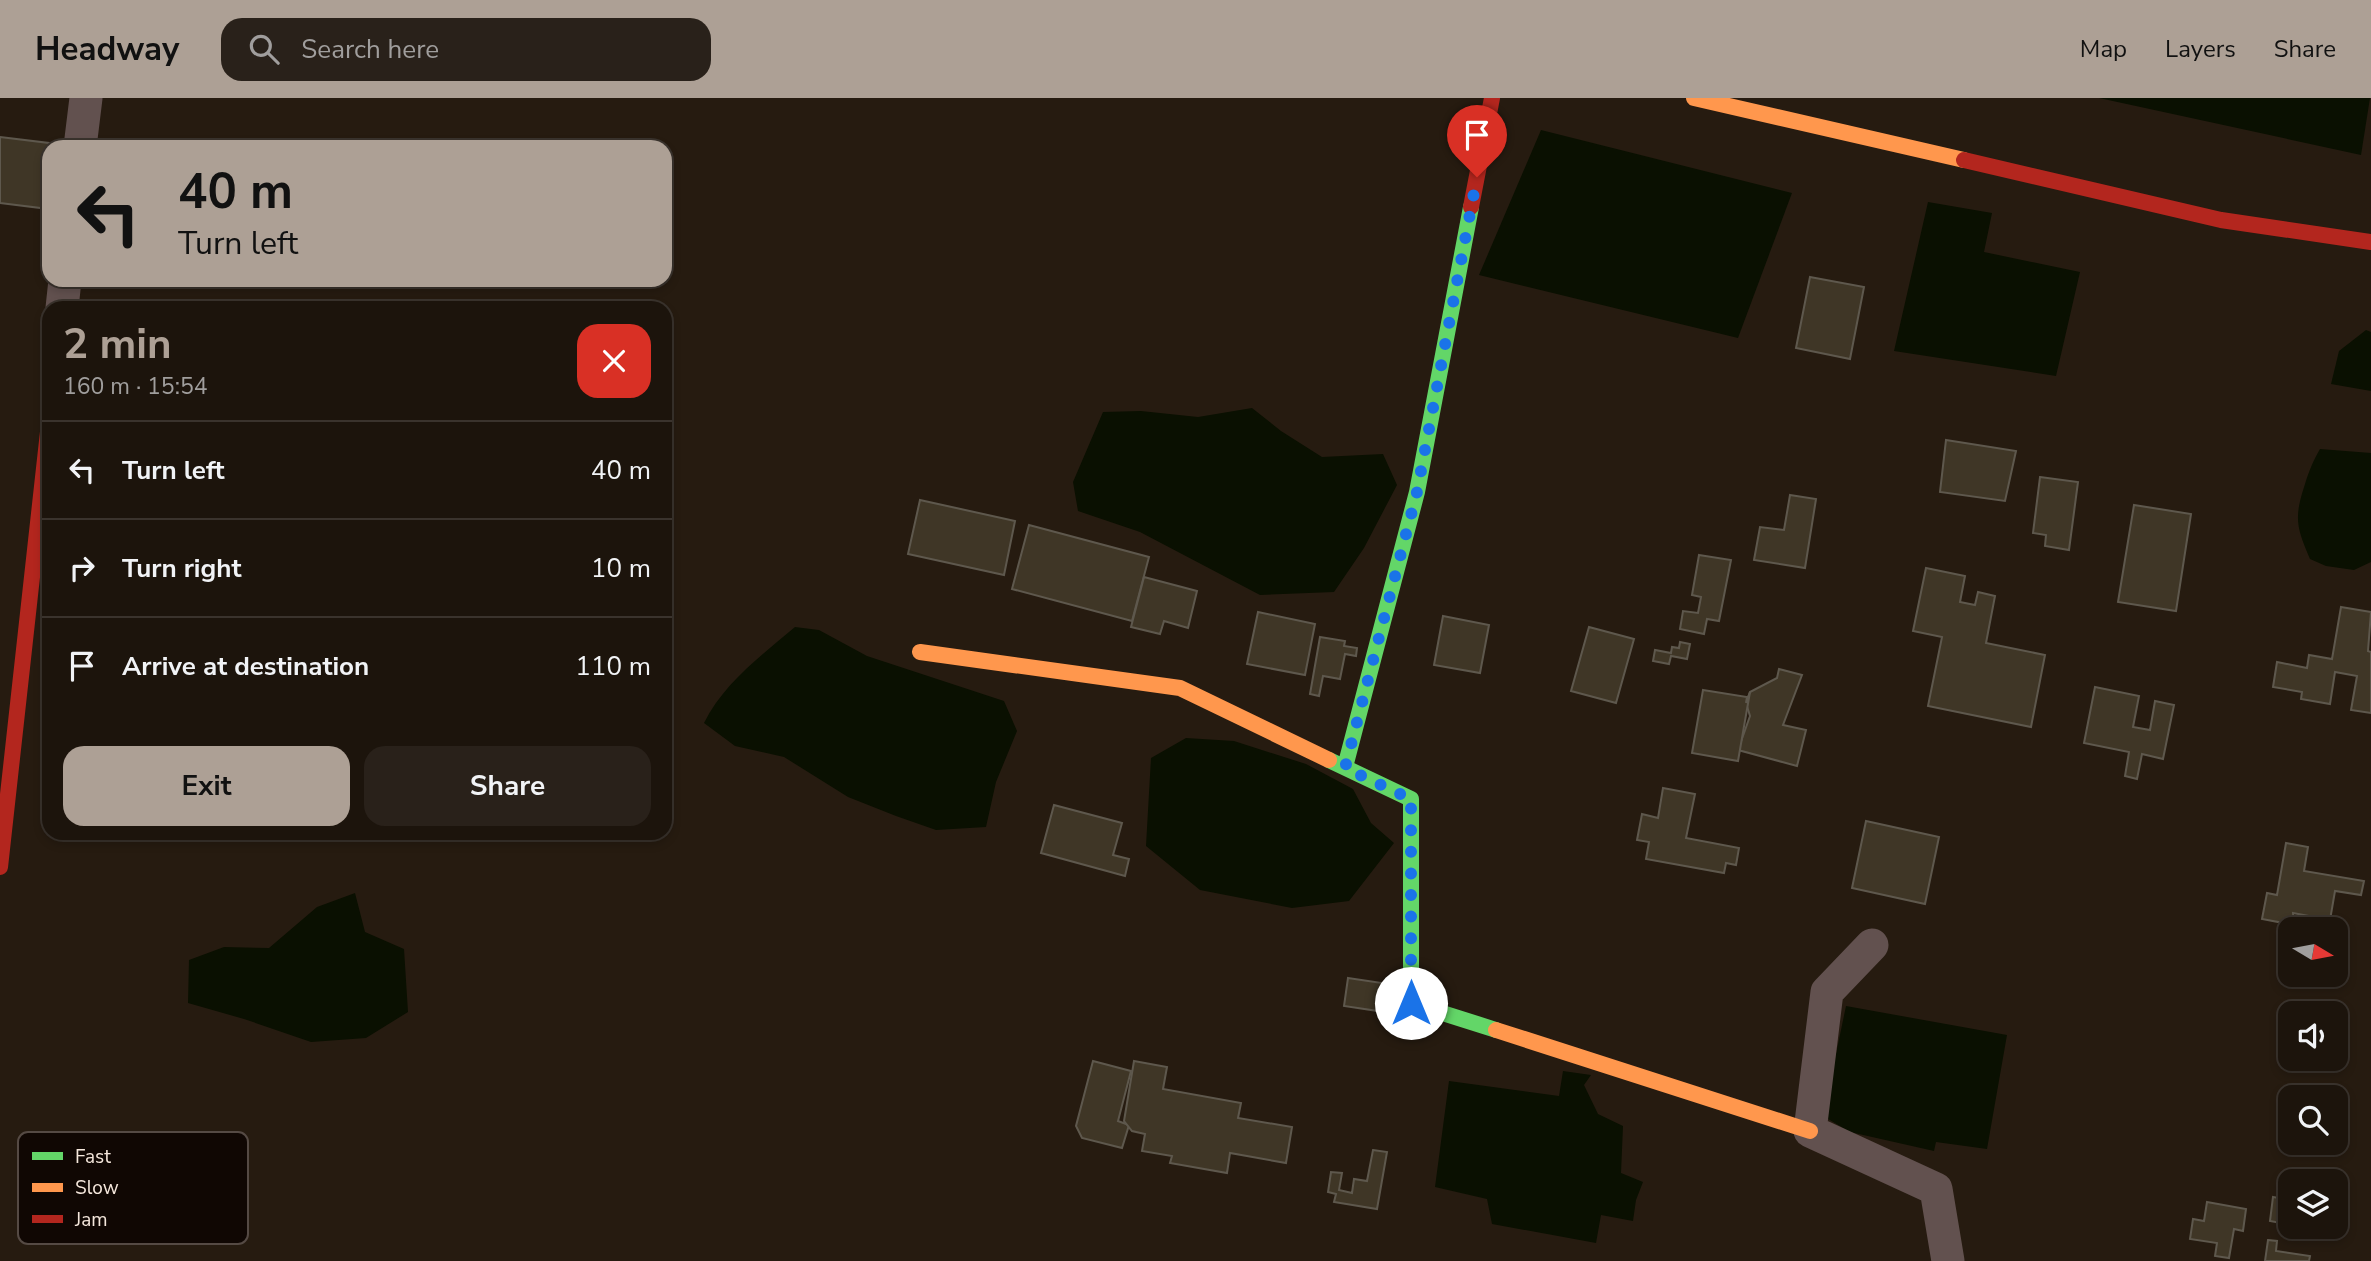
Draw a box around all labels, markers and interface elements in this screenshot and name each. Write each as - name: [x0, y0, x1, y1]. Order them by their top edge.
- search box: [221, 18, 711, 81]
- text: Headway: [35, 27, 179, 72]
- icon: search: [245, 30, 283, 68]
- text: Search here: [301, 32, 439, 67]
- text: Map: [2080, 33, 2127, 65]
- text: Layers: [2165, 33, 2236, 65]
- text: Share: [2274, 33, 2336, 65]
- pin: [1447, 105, 1507, 177]
- icon: arrive: [1458, 116, 1496, 154]
- text: 40 m: [178, 158, 293, 225]
- icon: left: [63, 168, 154, 259]
- text: Turn left: [178, 222, 298, 265]
- text: 2 min: [63, 316, 172, 373]
- button: close: [577, 324, 651, 398]
- text: 160 m · 15:54: [63, 371, 208, 402]
- icon: left: [63, 451, 101, 489]
- text: Turn left: [122, 453, 225, 488]
- text: 40 m: [591, 453, 651, 488]
- icon: right: [63, 549, 101, 587]
- text: Turn right: [122, 551, 241, 586]
- text: 10 m: [591, 551, 651, 586]
- icon: arrive: [63, 647, 101, 685]
- text: Arrive at destination: [122, 649, 369, 684]
- text: 110 m: [575, 649, 651, 684]
- button: Exit: [63, 746, 350, 826]
- button: Share: [364, 746, 651, 826]
- north arrow: [2278, 917, 2348, 987]
- map controls: [2278, 917, 2348, 1239]
- position arrow: [1374, 966, 1448, 1040]
- button: sound: [2278, 1001, 2348, 1071]
- button: search: [2278, 1085, 2348, 1155]
- legend: [18, 1132, 248, 1244]
- text: Fast: [75, 1144, 111, 1170]
- button: layers: [2278, 1169, 2348, 1239]
- text: Slow: [75, 1175, 119, 1201]
- text: Jam: [74, 1207, 108, 1233]

